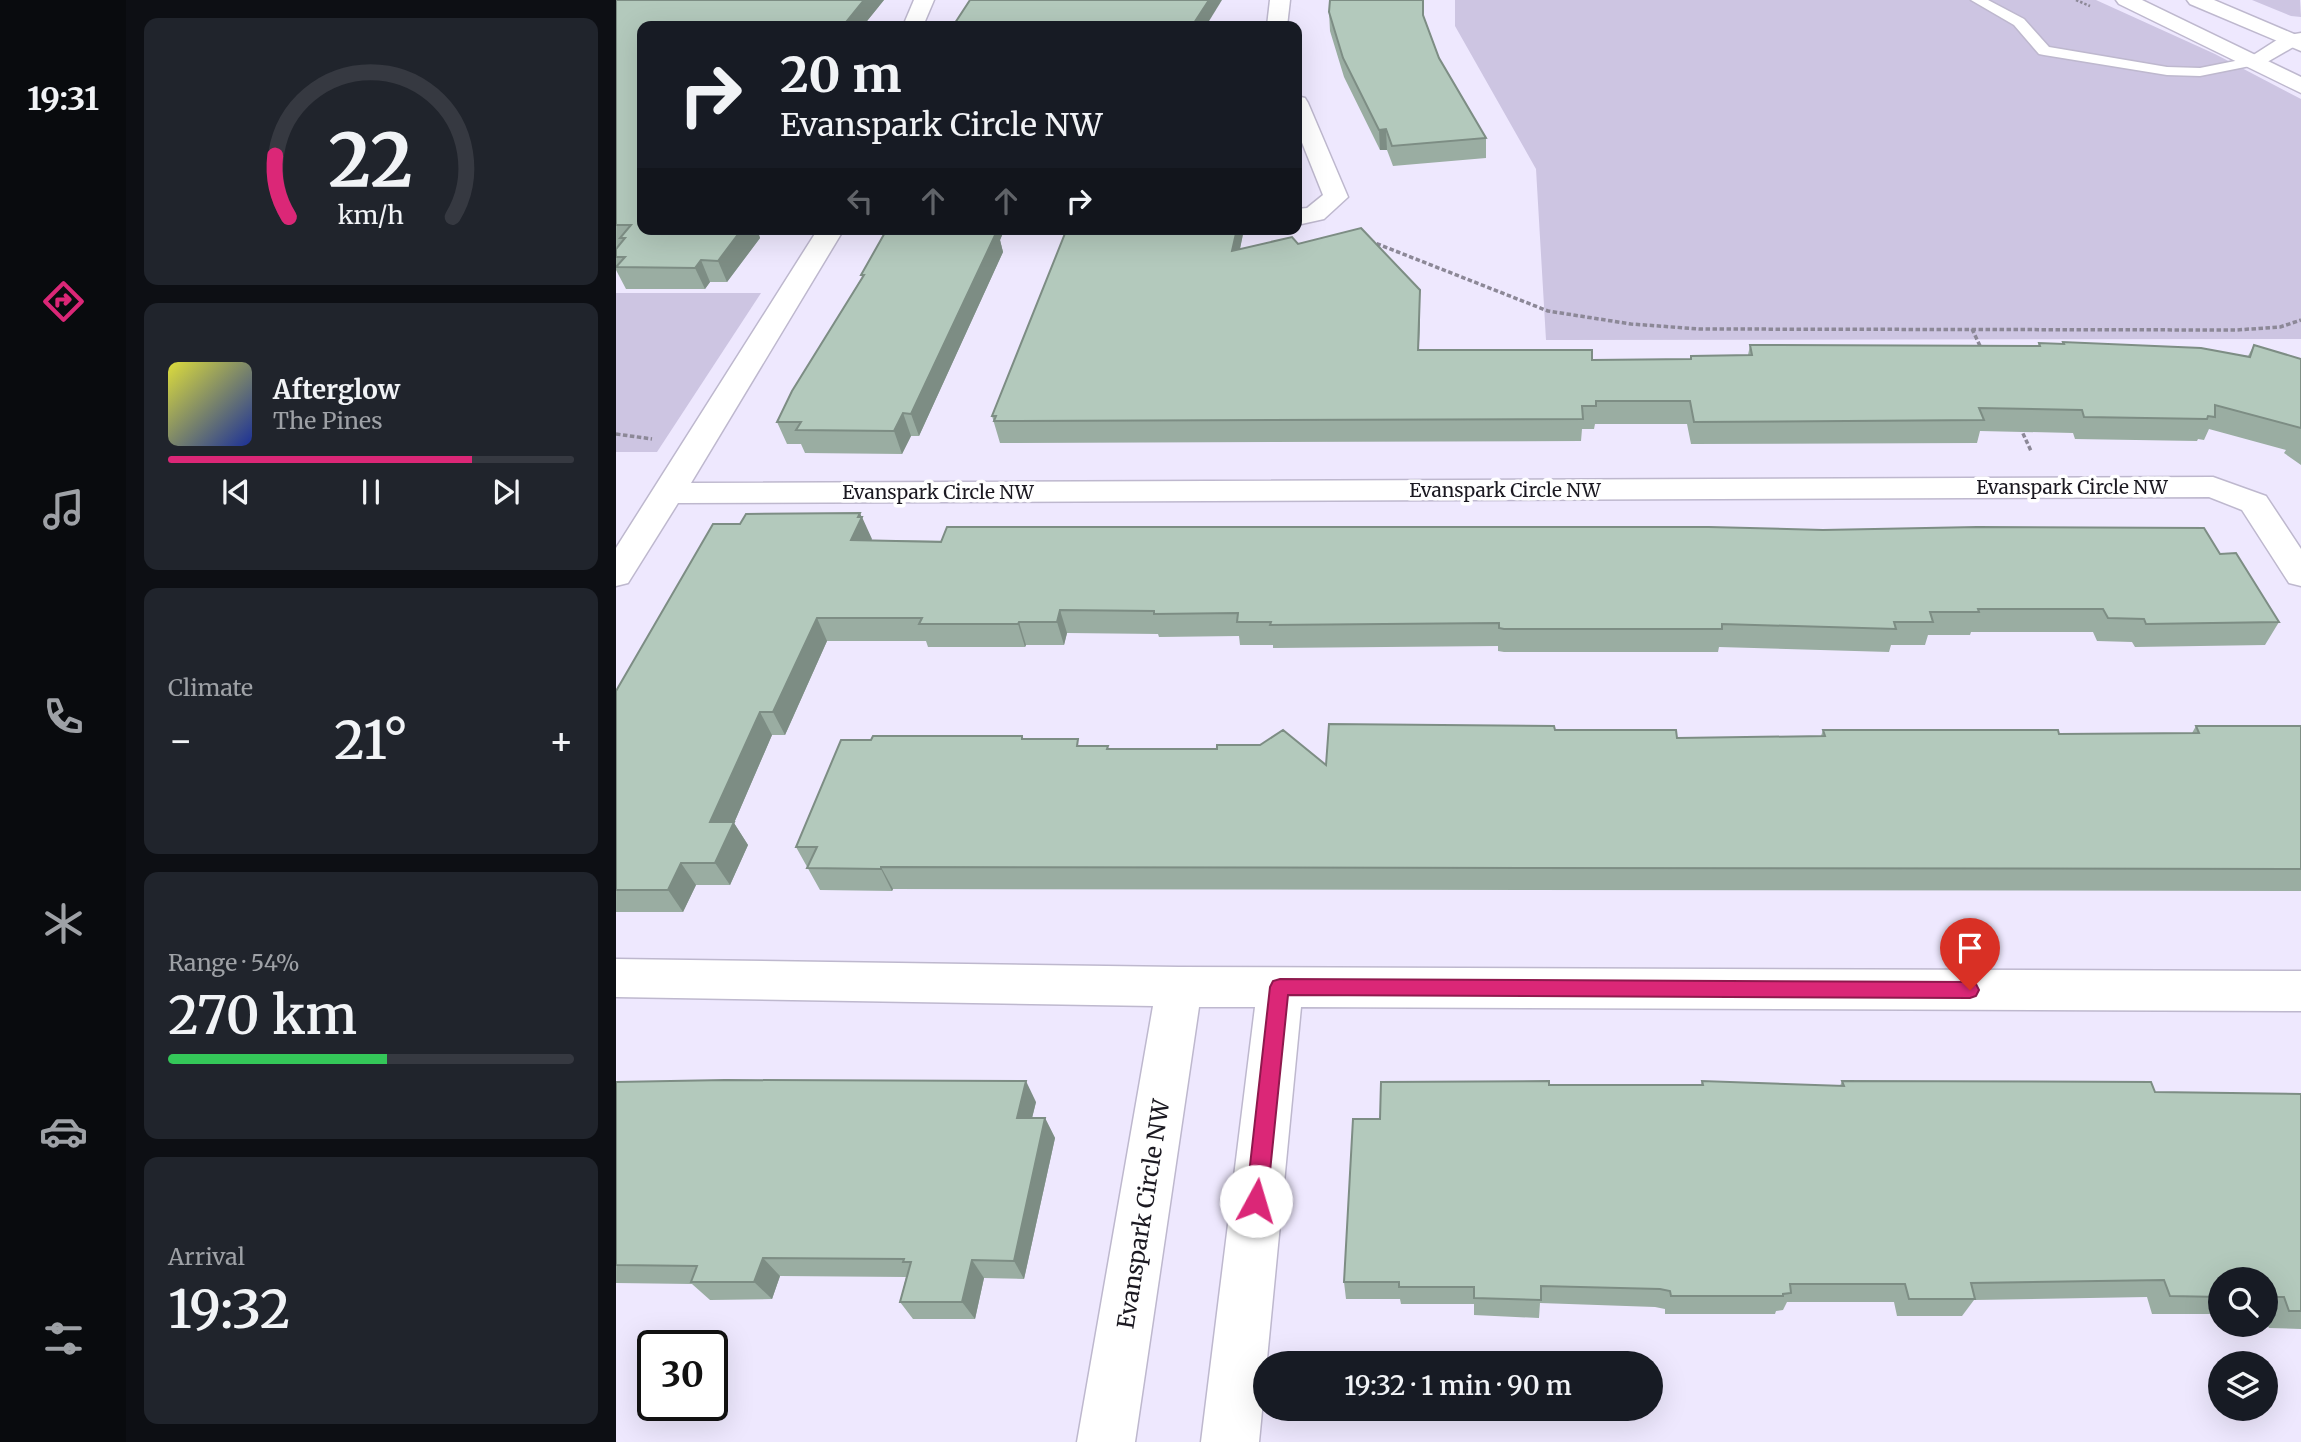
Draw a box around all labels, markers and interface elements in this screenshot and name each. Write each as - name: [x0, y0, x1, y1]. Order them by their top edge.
- text: 20 m: [780, 44, 901, 105]
- icon: right: [665, 49, 756, 140]
- text: 19:31: [27, 79, 99, 119]
- text: Evanspark Circle NW: [780, 105, 1102, 145]
- text: 22: [329, 116, 413, 208]
- icon: left: [841, 182, 879, 220]
- icon: ahead: [914, 182, 952, 220]
- icon: ahead: [987, 182, 1025, 220]
- icon: right: [1060, 182, 1098, 220]
- text: km/h: [338, 199, 404, 231]
- icon: directions: [39, 277, 88, 326]
- text: Afterglow: [273, 373, 400, 406]
- text: The Pines: [273, 406, 383, 435]
- icon: previous: [217, 473, 255, 511]
- icon: pause: [352, 473, 390, 511]
- icon: next: [487, 473, 525, 511]
- street label: Evanspark Circle NW: [1976, 475, 2169, 499]
- street label: Evanspark Circle NW: [1409, 478, 1602, 502]
- street label: Evanspark Circle NW: [842, 480, 1035, 504]
- icon: music: [39, 485, 88, 534]
- text: Climate: [168, 673, 253, 702]
- icon: phone: [39, 692, 88, 741]
- text: 21°: [334, 708, 408, 773]
- text: −: [168, 717, 193, 764]
- text: +: [549, 717, 574, 764]
- icon: climate: [39, 899, 88, 948]
- pin: [1940, 918, 2000, 990]
- icon: arrive: [1951, 929, 1989, 967]
- text: Range · 54%: [168, 948, 300, 977]
- text: 270 km: [168, 983, 357, 1048]
- street label: Evanspark Circle NW: [1111, 1096, 1176, 1331]
- icon: car: [39, 1107, 88, 1156]
- position arrow: [1219, 1164, 1293, 1238]
- text: Arrival: [168, 1242, 245, 1271]
- map controls: [2208, 1267, 2278, 1421]
- button: search: [2208, 1267, 2278, 1337]
- text: 19:32: [168, 1277, 290, 1342]
- icon: filters: [39, 1314, 88, 1363]
- speed limit sign: 30: [637, 1330, 728, 1421]
- button: layers: [2208, 1351, 2278, 1421]
- text: 19:32 · 1 min · 90 m: [1344, 1369, 1572, 1402]

